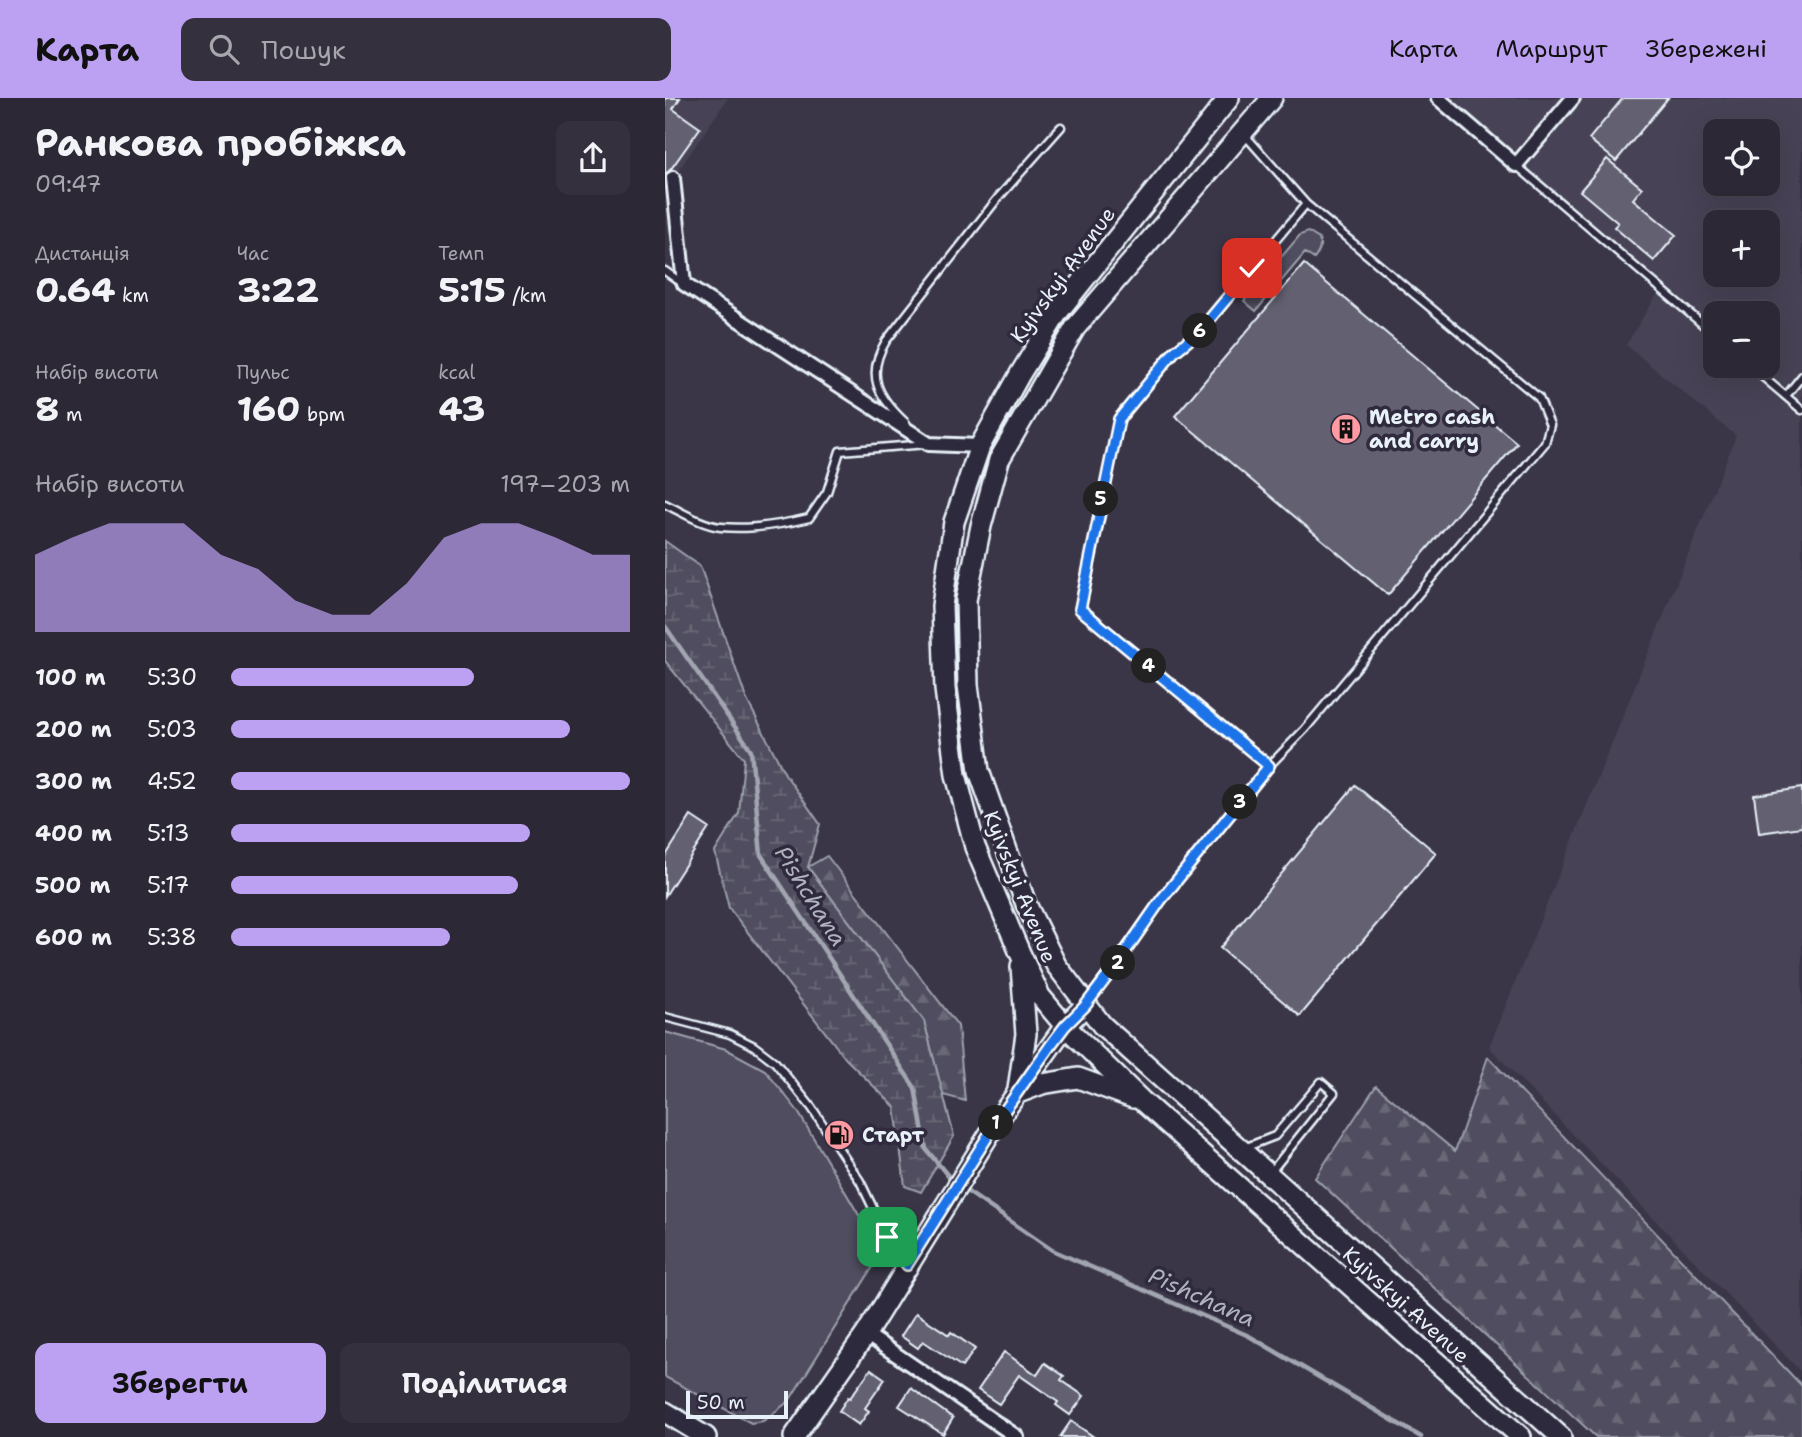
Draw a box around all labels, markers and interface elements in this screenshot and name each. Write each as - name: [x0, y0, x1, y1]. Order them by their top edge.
- search box: [181, 18, 671, 81]
- text: Карта: [35, 27, 139, 72]
- icon: search: [205, 30, 243, 68]
- text: Пошук: [261, 32, 346, 67]
- text: Карта: [1389, 33, 1458, 65]
- text: Маршрут: [1496, 33, 1608, 65]
- text: Збережені: [1646, 33, 1767, 65]
- text: Ранкова пробіжка: [35, 117, 406, 168]
- map controls: [1703, 119, 1780, 378]
- button: locate: [1703, 119, 1780, 196]
- button: share: [556, 121, 630, 195]
- text: 09:47: [35, 169, 102, 199]
- street label: Kyivskyi Avenue: [1004, 201, 1122, 349]
- button: +: [1703, 210, 1780, 287]
- pin: [1222, 238, 1282, 298]
- text: Дистанція: [35, 241, 130, 266]
- text: Час: [237, 241, 269, 266]
- text: Темп: [438, 241, 484, 266]
- icon: check: [1233, 249, 1271, 287]
- text: 0.64: [35, 266, 116, 313]
- text: 3:22: [237, 266, 319, 313]
- text: 5:15: [438, 266, 506, 313]
- text: km: [116, 283, 149, 308]
- text: /km: [506, 283, 546, 308]
- button: −: [1703, 301, 1780, 378]
- pin: 6: [1183, 314, 1217, 348]
- text: 6: [1193, 318, 1206, 343]
- text: Набір висоти: [35, 360, 159, 385]
- text: Пульс: [237, 360, 290, 385]
- text: kcal: [438, 360, 475, 385]
- text: 8: [35, 385, 60, 432]
- text: 160: [237, 385, 301, 432]
- text: 43: [438, 385, 486, 432]
- text: m: [60, 402, 82, 427]
- text: bpm: [301, 402, 345, 427]
- place label: Metro cash and carry: [1369, 403, 1495, 455]
- building icon: Metro cash and carry: [1329, 412, 1363, 446]
- text: Набір висоти: [35, 469, 185, 499]
- text: 197–203 m: [500, 469, 630, 499]
- pin: 5: [1083, 482, 1118, 516]
- text: 5: [1095, 486, 1106, 511]
- pin: 4: [1131, 648, 1167, 684]
- text: 4: [1142, 653, 1155, 678]
- text: 100 m: [35, 662, 106, 692]
- text: 5:30: [147, 662, 197, 692]
- text: 200 m: [35, 714, 112, 744]
- text: 5:03: [147, 714, 197, 744]
- text: 300 m: [35, 766, 112, 796]
- text: 4:52: [147, 766, 197, 796]
- pin: 3: [1223, 784, 1257, 820]
- text: 3: [1233, 789, 1246, 814]
- street label: Kyivskyi Avenue: [977, 807, 1063, 967]
- text: 400 m: [35, 818, 112, 848]
- text: 5:13: [147, 818, 190, 848]
- water label: Pishchana: [768, 840, 854, 952]
- text: 500 m: [35, 870, 110, 900]
- text: 5:17: [147, 870, 189, 900]
- text: 600 m: [35, 922, 112, 952]
- text: 5:38: [147, 922, 197, 952]
- pin: 2: [1100, 946, 1135, 980]
- text: 2: [1111, 950, 1124, 975]
- pin: 1: [979, 1105, 1013, 1140]
- text: 1: [991, 1110, 1000, 1135]
- fuel station icon: Старт: [822, 1118, 856, 1152]
- place label: Старт: [862, 1121, 925, 1149]
- pin: [857, 1207, 917, 1267]
- icon: arrive: [868, 1218, 906, 1256]
- street label: Kyivskyi Avenue: [1337, 1240, 1475, 1370]
- water label: Pishchana: [1144, 1260, 1260, 1334]
- button: Зберегти: [35, 1343, 326, 1423]
- button: Поділитися: [340, 1343, 630, 1423]
- scale bar: [686, 1388, 787, 1420]
- text: 50 m: [697, 1390, 745, 1415]

